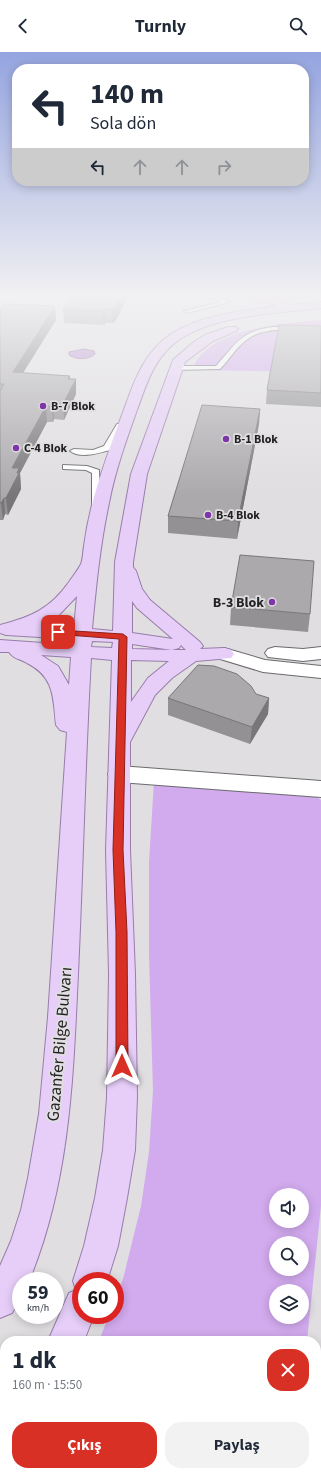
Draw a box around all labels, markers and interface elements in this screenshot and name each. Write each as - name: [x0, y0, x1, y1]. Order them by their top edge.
- text: Turnly: [135, 14, 186, 39]
- icon: back: [12, 15, 34, 37]
- icon: search: [287, 15, 309, 37]
- text: 140 m: [90, 74, 164, 114]
- icon: left: [24, 80, 76, 132]
- text: Sola dön: [90, 111, 156, 136]
- icon: left: [87, 156, 109, 178]
- icon: ahead: [129, 156, 151, 178]
- icon: ahead: [171, 156, 193, 178]
- icon: right: [213, 156, 235, 178]
- place label: B-7 Blok: [51, 398, 95, 415]
- marker: B-7 Blok: [38, 401, 48, 411]
- place label: B-1 Blok: [234, 431, 278, 448]
- marker: B-1 Blok: [221, 434, 231, 444]
- place label: C-4 Blok: [24, 440, 68, 457]
- marker: C-4 Blok: [11, 443, 21, 453]
- place label: B-4 Blok: [216, 507, 260, 524]
- marker: B-4 Blok: [203, 510, 213, 520]
- place label: B-3 Blok: [213, 593, 264, 613]
- marker: B-3 Blok: [267, 597, 277, 607]
- pin: [41, 615, 75, 649]
- icon: arrive: [47, 621, 69, 643]
- street label: Gazanfer Bilge Bulvarı: [41, 966, 79, 1122]
- position arrow: [101, 1045, 143, 1087]
- map controls: [269, 1188, 309, 1324]
- button: sound: [269, 1188, 309, 1228]
- button: search: [269, 1236, 309, 1276]
- speed limit sign: 60: [72, 1272, 124, 1324]
- text: 59: [27, 1279, 49, 1307]
- button: layers: [269, 1284, 309, 1324]
- text: km/h: [27, 1301, 49, 1315]
- text: 1 dk: [12, 1343, 56, 1378]
- button: close: [267, 1349, 309, 1391]
- text: 160 m · 15:50: [12, 1376, 82, 1394]
- button: Çıkış: [12, 1422, 157, 1468]
- button: Paylaş: [165, 1422, 309, 1468]

